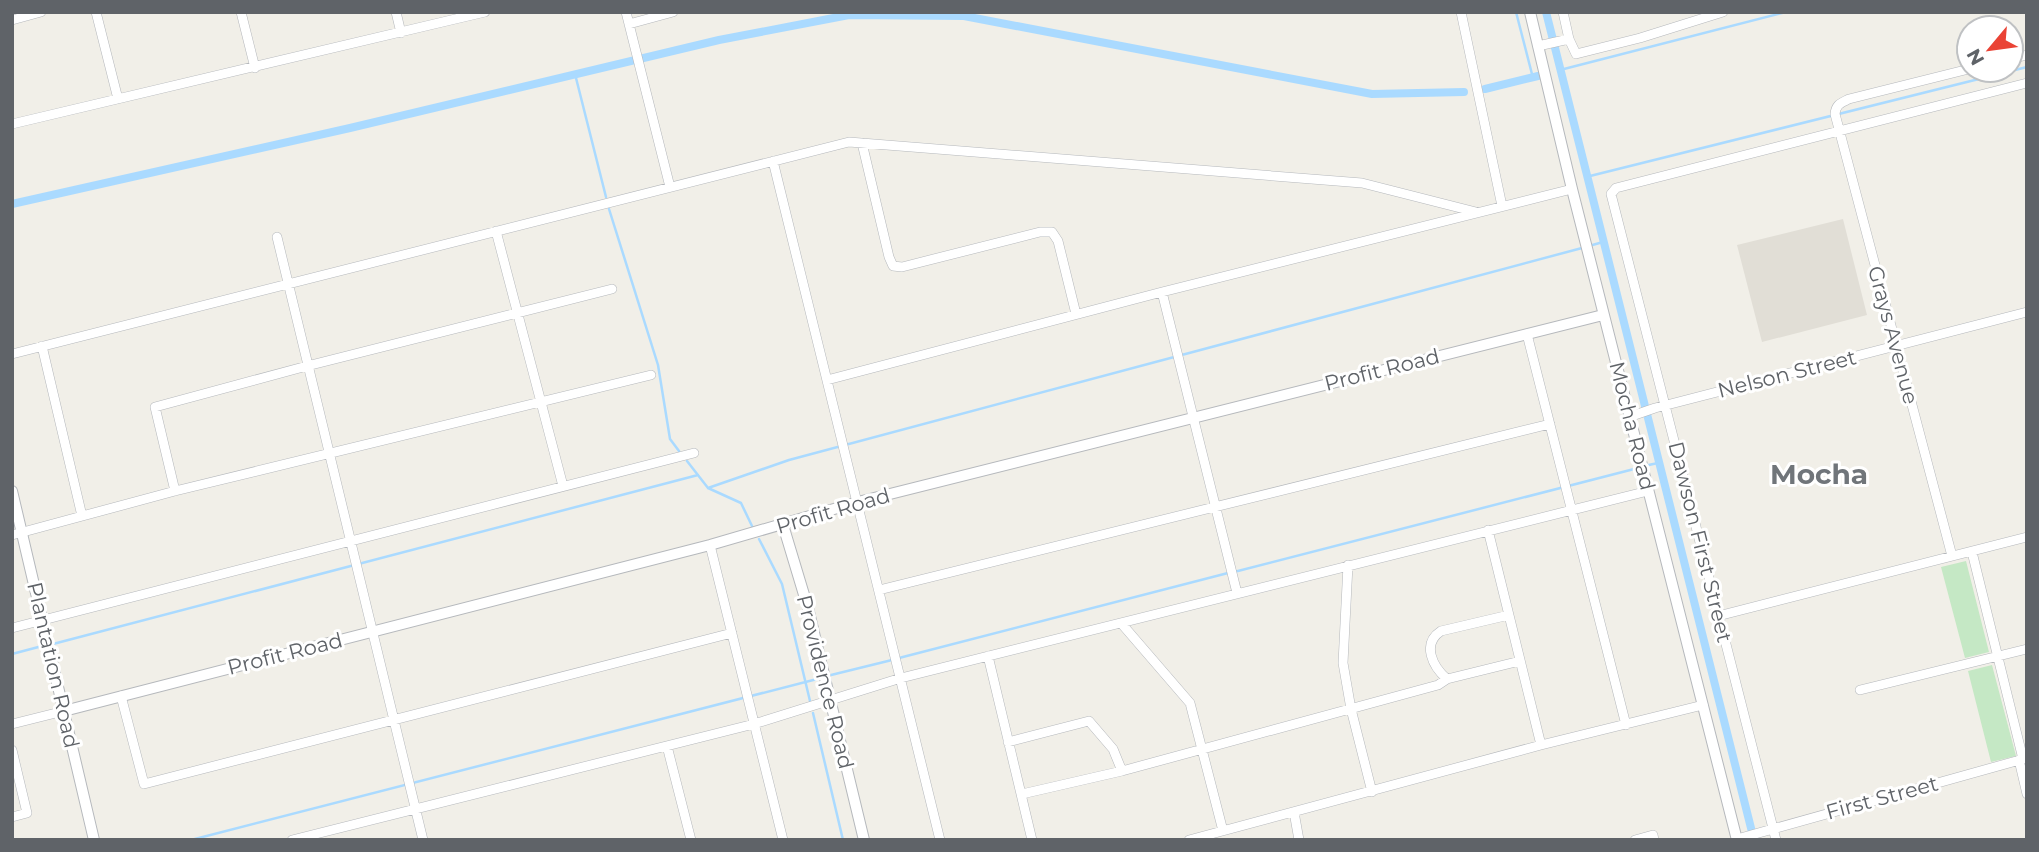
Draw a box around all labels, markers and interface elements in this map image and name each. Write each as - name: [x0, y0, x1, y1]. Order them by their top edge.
- north arrow: [1955, 14, 2025, 84]
- text: N: [1962, 45, 1989, 69]
- street label: Grays Avenue: [1863, 263, 1924, 407]
- street label: Profit Road: [1322, 343, 1442, 396]
- street label: Nelson Street: [1715, 344, 1859, 403]
- street label: Mocha Road: [1604, 359, 1661, 493]
- street label: Dawson First Street: [1663, 439, 1738, 645]
- district label: Mocha: [1770, 457, 1868, 491]
- street label: Profit Road: [773, 482, 893, 539]
- street label: Plantation Road: [22, 579, 85, 750]
- street label: Providence Road: [792, 592, 859, 772]
- street label: Profit Road: [225, 627, 345, 680]
- street label: First Street: [1823, 771, 1941, 824]

